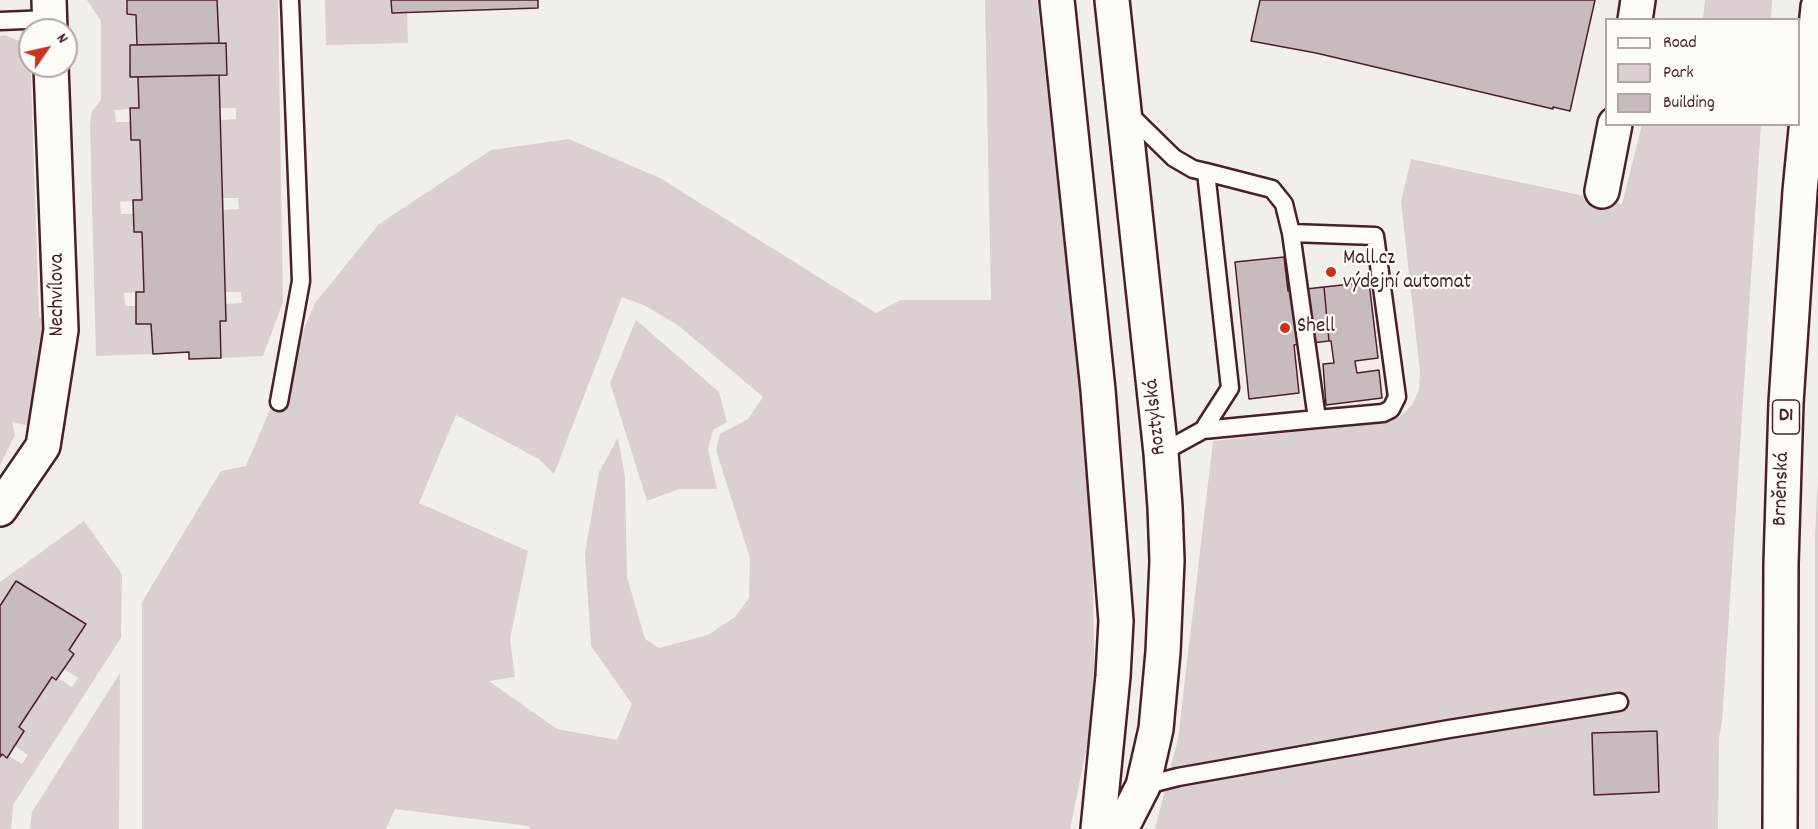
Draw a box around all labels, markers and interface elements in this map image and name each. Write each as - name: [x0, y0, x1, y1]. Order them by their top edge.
- north arrow: [18, 18, 78, 78]
- legend: [1605, 18, 1800, 126]
- text: N: [50, 29, 73, 48]
- text: Road: [1663, 31, 1697, 56]
- text: Park: [1663, 61, 1694, 86]
- text: Building: [1663, 91, 1715, 116]
- place label: Mall.cz výdejní automat: [1343, 247, 1471, 297]
- street label: Nechvílova: [46, 253, 72, 337]
- marker: Mall.cz výdejní automat: [1324, 265, 1338, 279]
- place label: Shell: [1297, 315, 1335, 341]
- marker: Shell: [1278, 321, 1292, 335]
- street label: Roztylská: [1140, 378, 1174, 456]
- road number: D1: [1772, 400, 1800, 434]
- street label: Brněnská: [1769, 452, 1797, 526]

